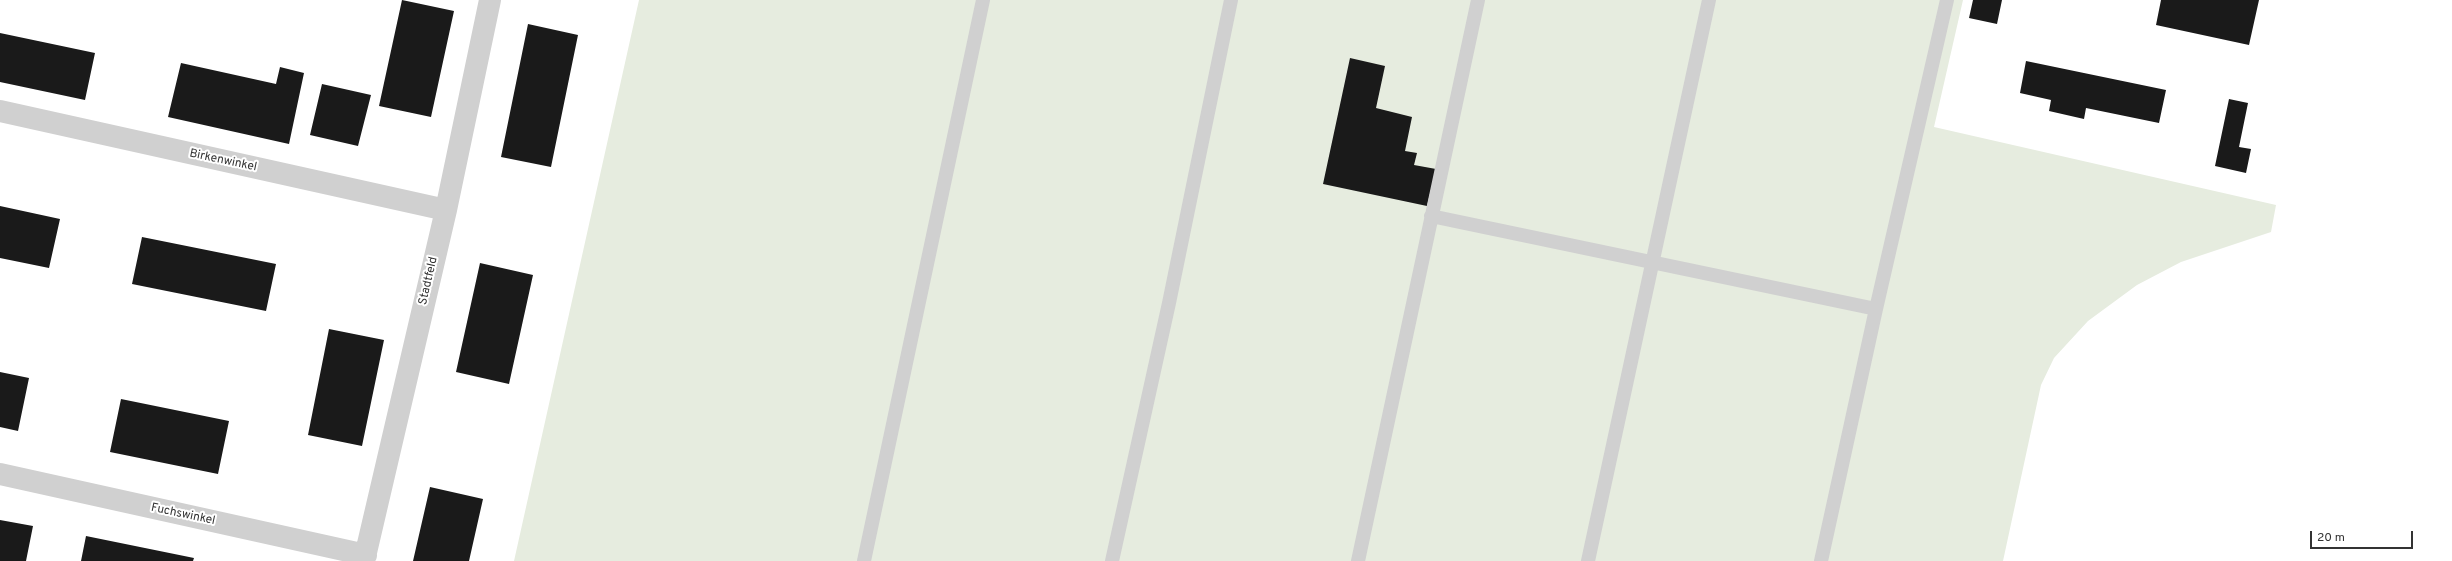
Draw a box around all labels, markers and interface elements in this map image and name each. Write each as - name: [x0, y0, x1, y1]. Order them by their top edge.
- street label: Birkenwinkel: [188, 147, 258, 175]
- street label: Stadtfeld: [416, 255, 442, 307]
- street label: Fuchswinkel: [150, 501, 216, 529]
- scale bar: [2312, 523, 2415, 549]
- text: 20 m: [2317, 530, 2345, 546]

